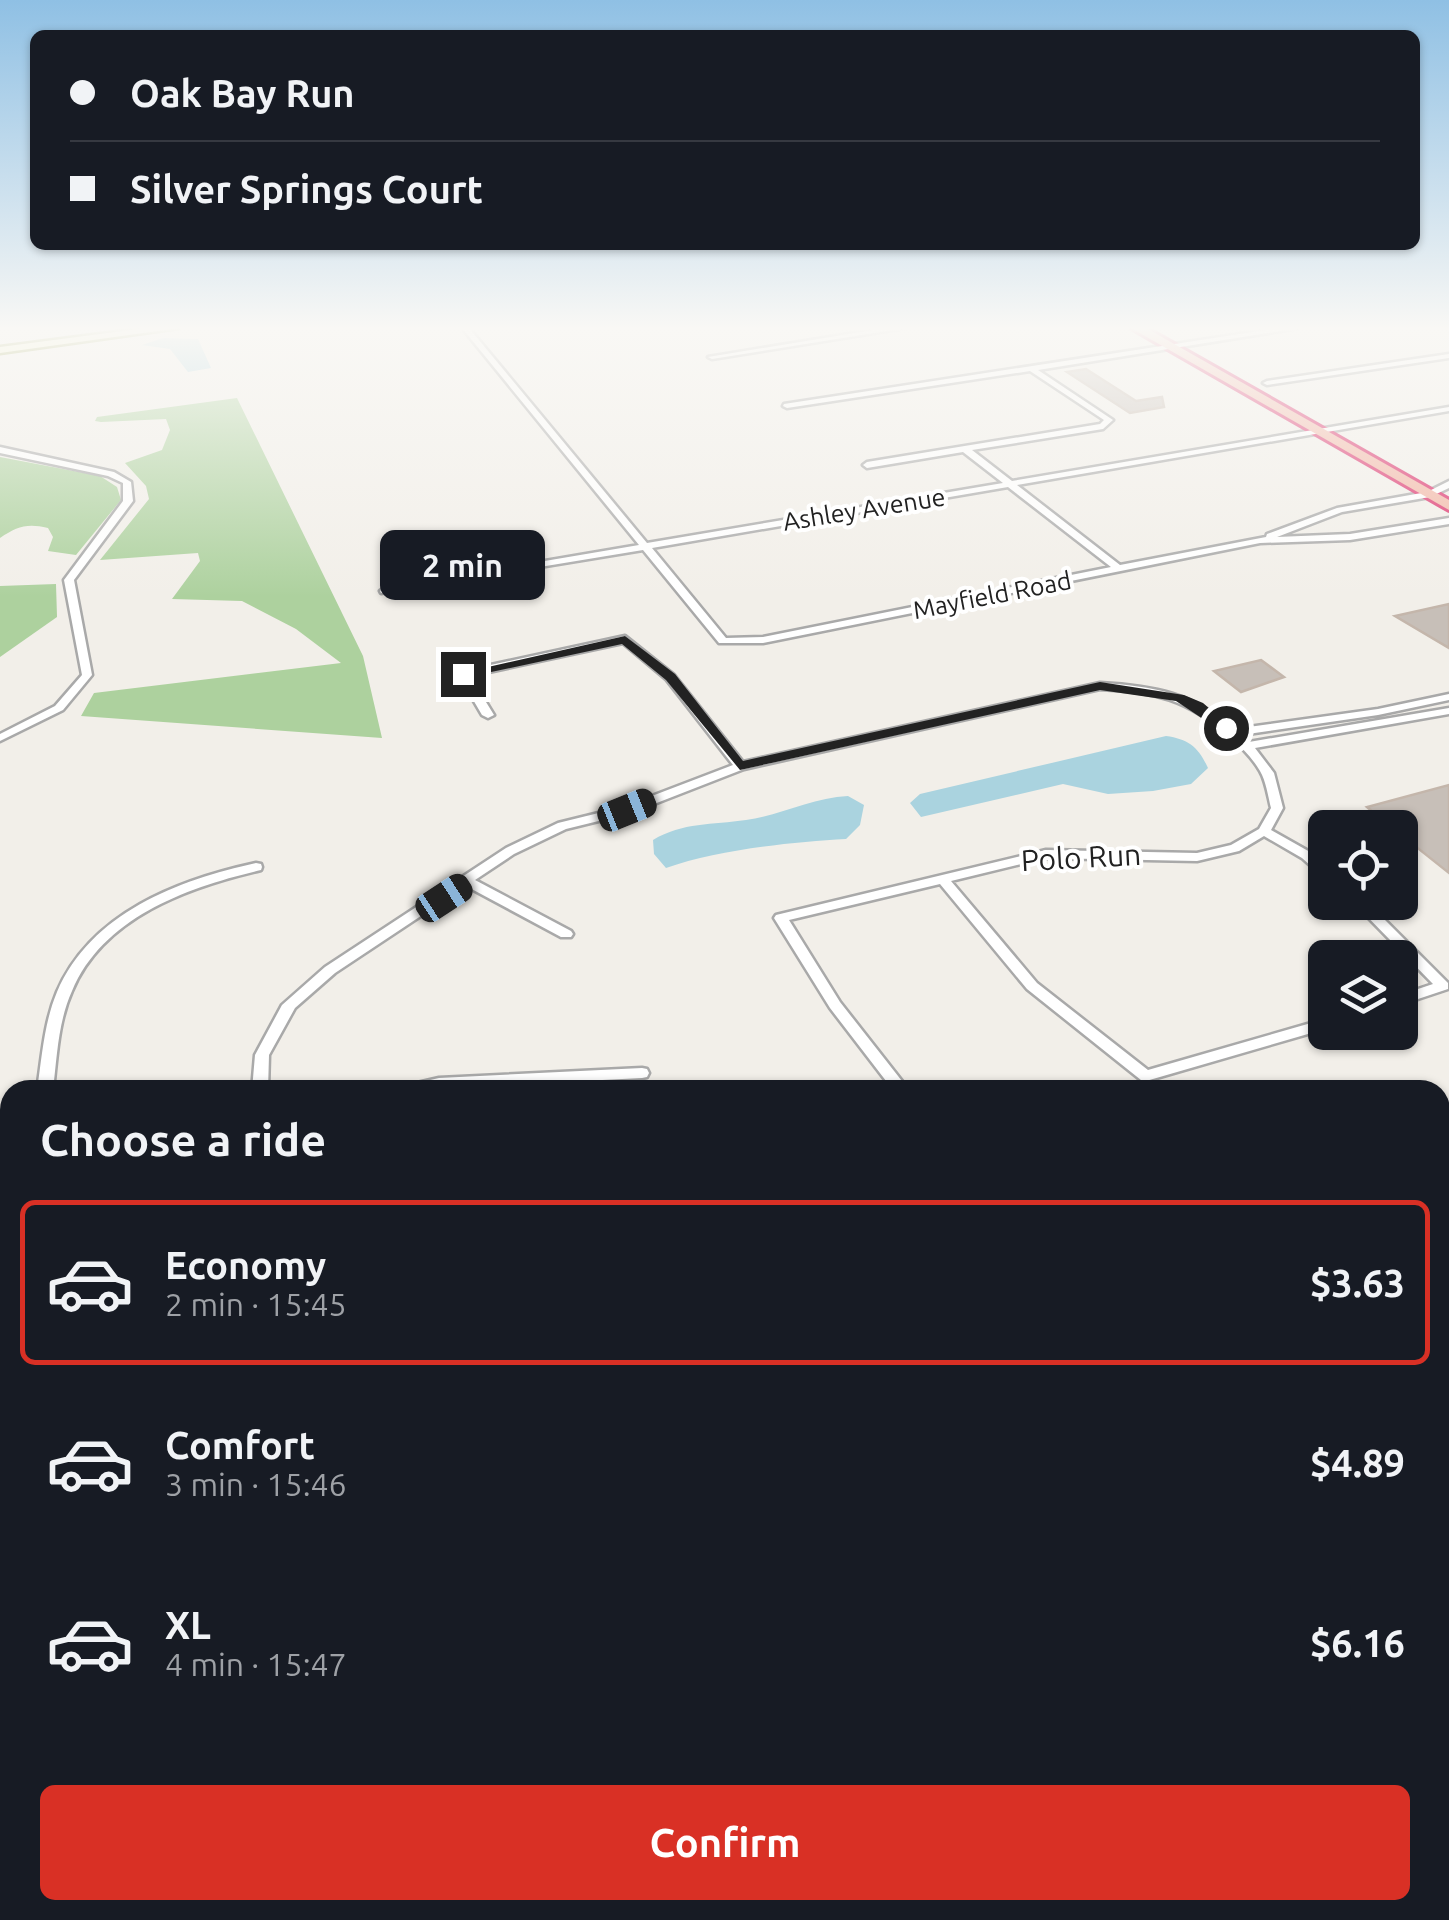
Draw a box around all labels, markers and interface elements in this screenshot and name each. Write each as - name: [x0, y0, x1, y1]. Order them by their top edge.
- text: Oak Bay Run: [130, 72, 355, 114]
- text: Silver Springs Court: [130, 168, 483, 210]
- street label: Ashley Avenue: [781, 482, 947, 536]
- callout: 2 min: [380, 529, 546, 599]
- text: 2 min: [422, 547, 503, 583]
- street label: Mayfield Road: [911, 566, 1073, 624]
- route end: [441, 652, 486, 697]
- route start: [1204, 706, 1249, 751]
- car: [594, 785, 660, 835]
- map controls: [1308, 810, 1418, 1050]
- button: locate: [1308, 810, 1418, 920]
- street label: Polo Run: [1020, 837, 1142, 877]
- car: [411, 869, 477, 927]
- button: layers: [1308, 940, 1418, 1050]
- text: Choose a ride: [40, 1114, 326, 1165]
- icon: car: [45, 1238, 135, 1328]
- text: Economy: [165, 1244, 326, 1286]
- text: $3.63: [1310, 1262, 1405, 1304]
- text: 2 min · 15:45: [165, 1286, 347, 1322]
- icon: car: [45, 1418, 135, 1508]
- text: Comfort: [165, 1424, 315, 1466]
- text: $4.89: [1310, 1442, 1405, 1484]
- text: 3 min · 15:46: [165, 1466, 347, 1502]
- icon: car: [45, 1598, 135, 1688]
- text: XL: [165, 1604, 211, 1646]
- text: $6.16: [1310, 1622, 1405, 1664]
- text: 4 min · 15:47: [165, 1646, 347, 1682]
- button: Confirm: [40, 1785, 1410, 1900]

